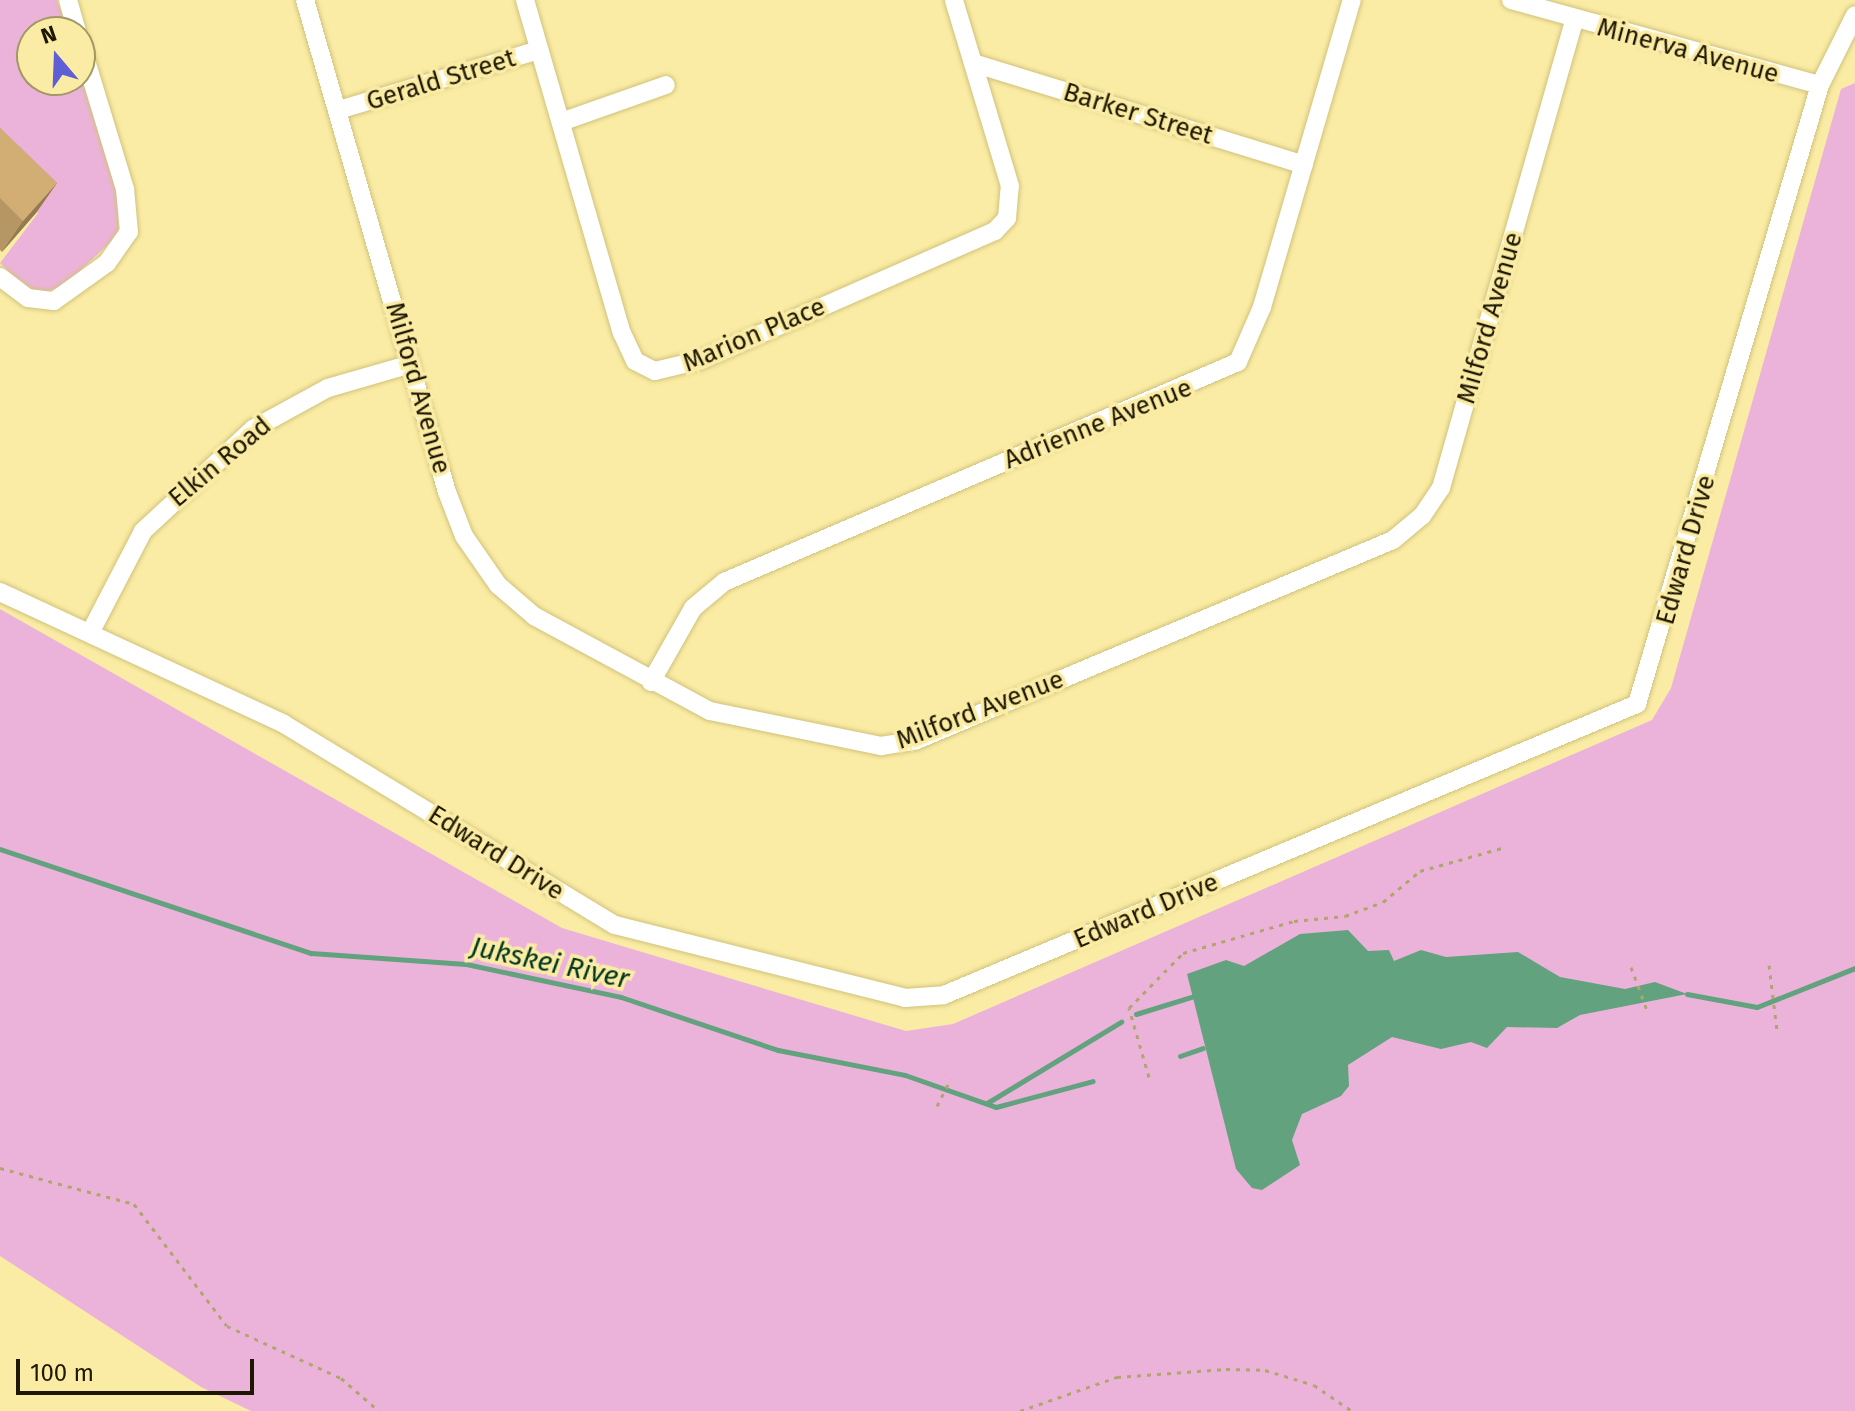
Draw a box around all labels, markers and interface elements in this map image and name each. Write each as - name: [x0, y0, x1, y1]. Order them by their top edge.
- street label: Minerva Avenue: [1594, 12, 1782, 90]
- north arrow: [16, 16, 96, 96]
- text: N: [37, 20, 60, 50]
- street label: Gerald Street: [363, 43, 519, 117]
- street label: Barker Street: [1059, 76, 1217, 152]
- street label: Milford Avenue: [1451, 229, 1529, 407]
- street label: Marion Place: [678, 291, 830, 379]
- street label: Milford Avenue: [379, 299, 457, 477]
- street label: Adrienne Avenue: [1000, 372, 1196, 476]
- street label: Elkin Road: [162, 410, 278, 514]
- street label: Edward Drive: [1650, 472, 1722, 628]
- street label: Milford Avenue: [892, 664, 1068, 756]
- street label: Edward Drive: [422, 799, 570, 907]
- street label: Edward Drive: [1069, 867, 1223, 955]
- water label: Jukskei River: [468, 930, 632, 996]
- scale bar: [20, 1343, 258, 1393]
- text: 100 m: [30, 1359, 94, 1387]

